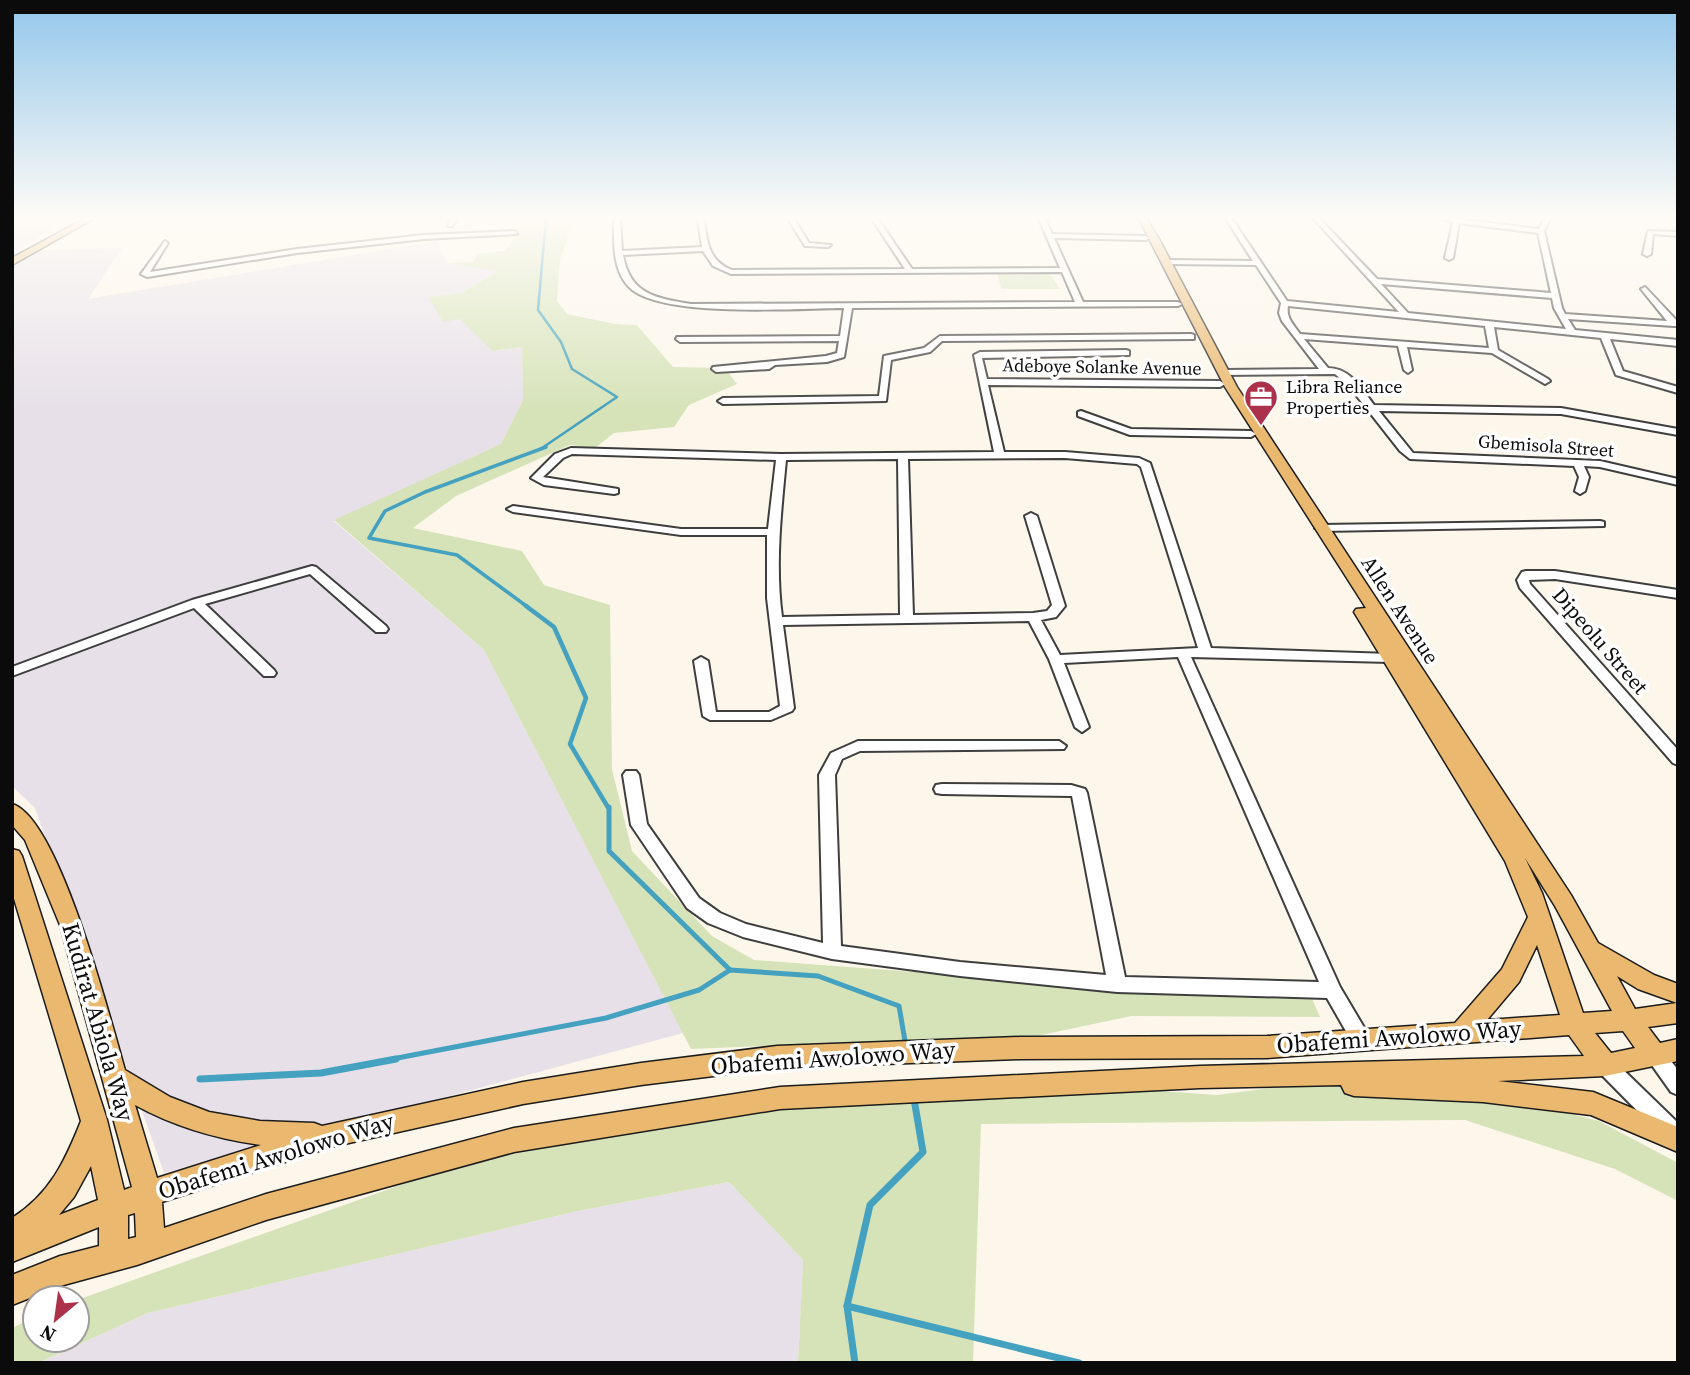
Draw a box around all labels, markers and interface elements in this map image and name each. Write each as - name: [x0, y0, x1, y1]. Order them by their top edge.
- street label: Adeboye Solanke Avenue: [1002, 352, 1202, 381]
- place label: Libra Reliance Properties: [1286, 374, 1402, 420]
- office icon: Libra Reliance Properties: [1242, 378, 1280, 427]
- street label: Gbemisola Street: [1477, 428, 1615, 463]
- street label: Allen Avenue: [1355, 550, 1446, 670]
- street label: Dipeolu Street: [1546, 581, 1655, 700]
- street label: Kudirat Abiola Way: [54, 919, 143, 1126]
- street label: Obafemi Awolowo Way: [1276, 1011, 1523, 1062]
- street label: Obafemi Awolowo Way: [710, 1032, 957, 1083]
- street label: Obafemi Awolowo Way: [154, 1104, 398, 1207]
- north arrow: [21, 1284, 91, 1354]
- text: N: [35, 1319, 60, 1349]

